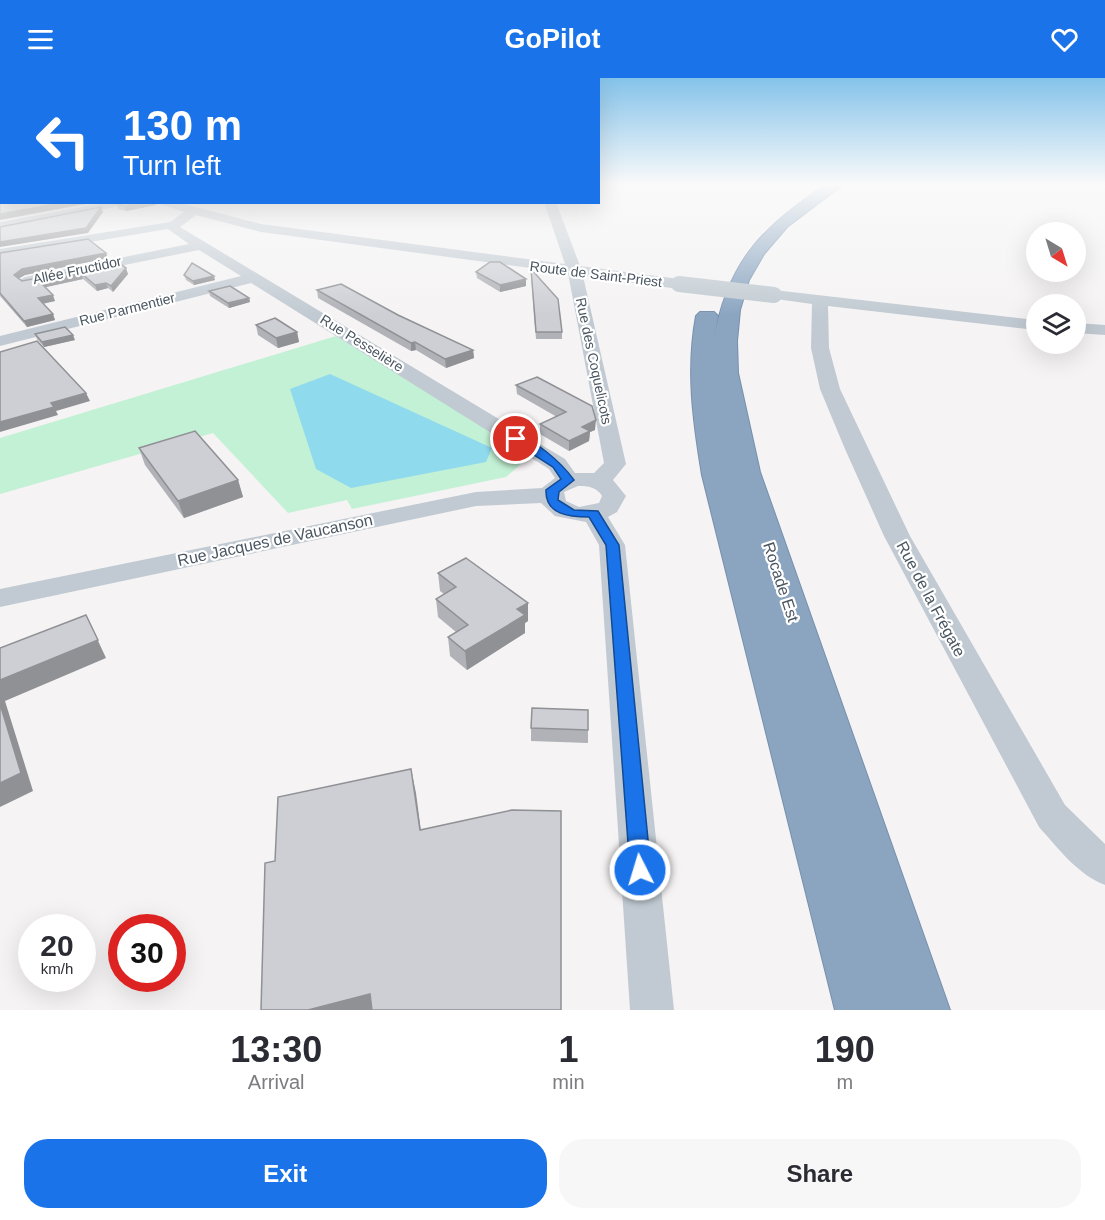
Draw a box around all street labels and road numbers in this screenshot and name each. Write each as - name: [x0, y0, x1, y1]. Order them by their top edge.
- street label: Allée Fructidor: [31, 253, 123, 287]
- street label: Route de Saint-Priest: [529, 258, 663, 290]
- street label: Rue Parmentier: [77, 289, 177, 329]
- street label: Rue des Coquelicots: [573, 296, 615, 426]
- street label: Rue Pesselière: [318, 311, 407, 375]
- street label: Rue Jacques de Vaucanson: [176, 511, 374, 569]
- street label: Rue de la Frégate: [893, 538, 969, 660]
- street label: Rocade Est: [760, 540, 802, 624]

